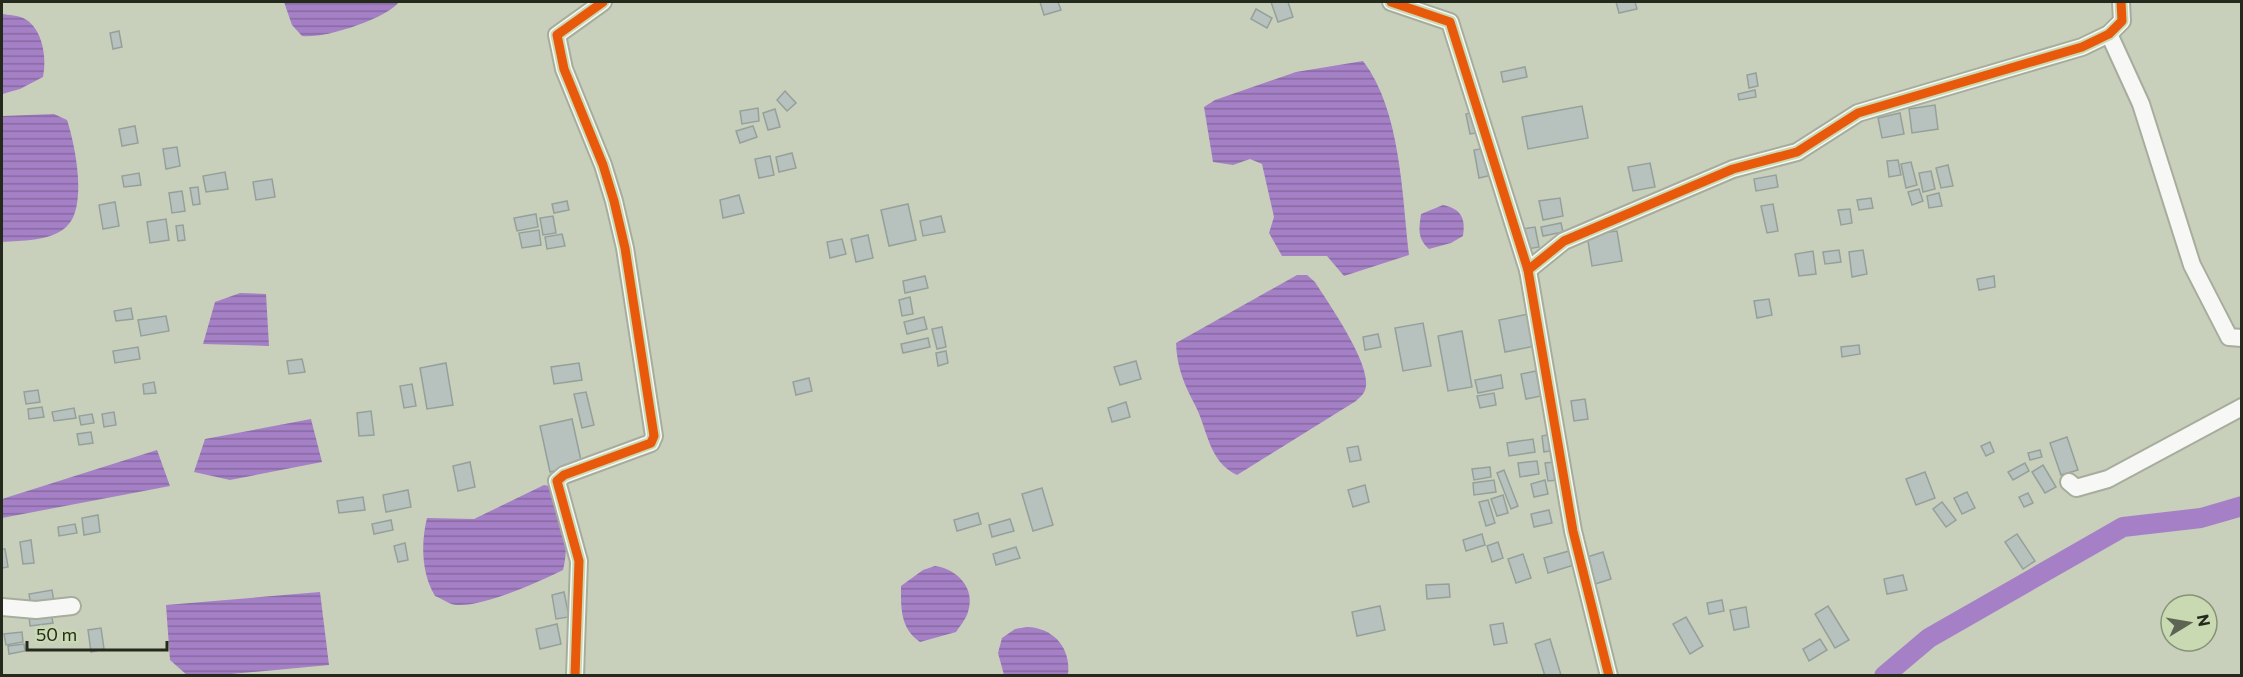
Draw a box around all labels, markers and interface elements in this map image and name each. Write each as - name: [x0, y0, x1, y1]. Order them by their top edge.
- north arrow: [2159, 593, 2219, 653]
- text: N: [2194, 612, 2215, 628]
- scale bar: [27, 614, 166, 652]
- text: 50 m: [36, 623, 77, 645]

